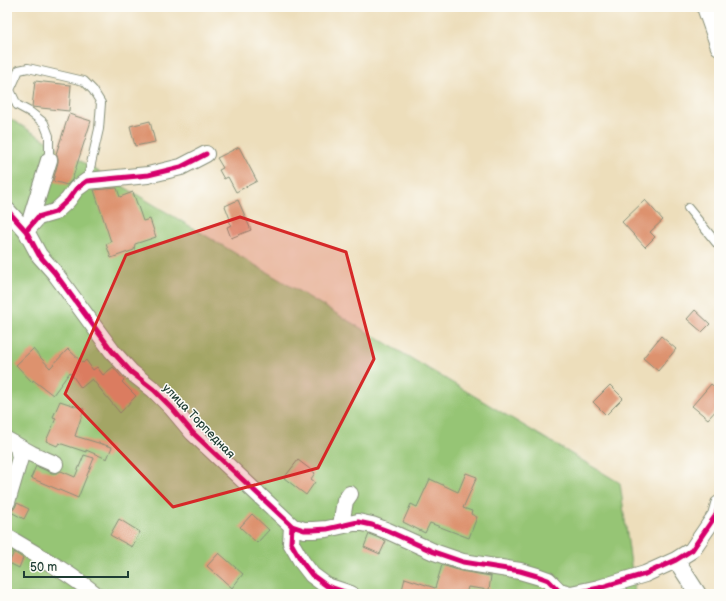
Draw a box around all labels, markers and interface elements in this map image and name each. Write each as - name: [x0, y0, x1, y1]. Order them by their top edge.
- street label: улица Торпедная: [159, 381, 238, 462]
- scale bar: [24, 553, 128, 579]
- text: 50 m: [30, 560, 57, 575]

